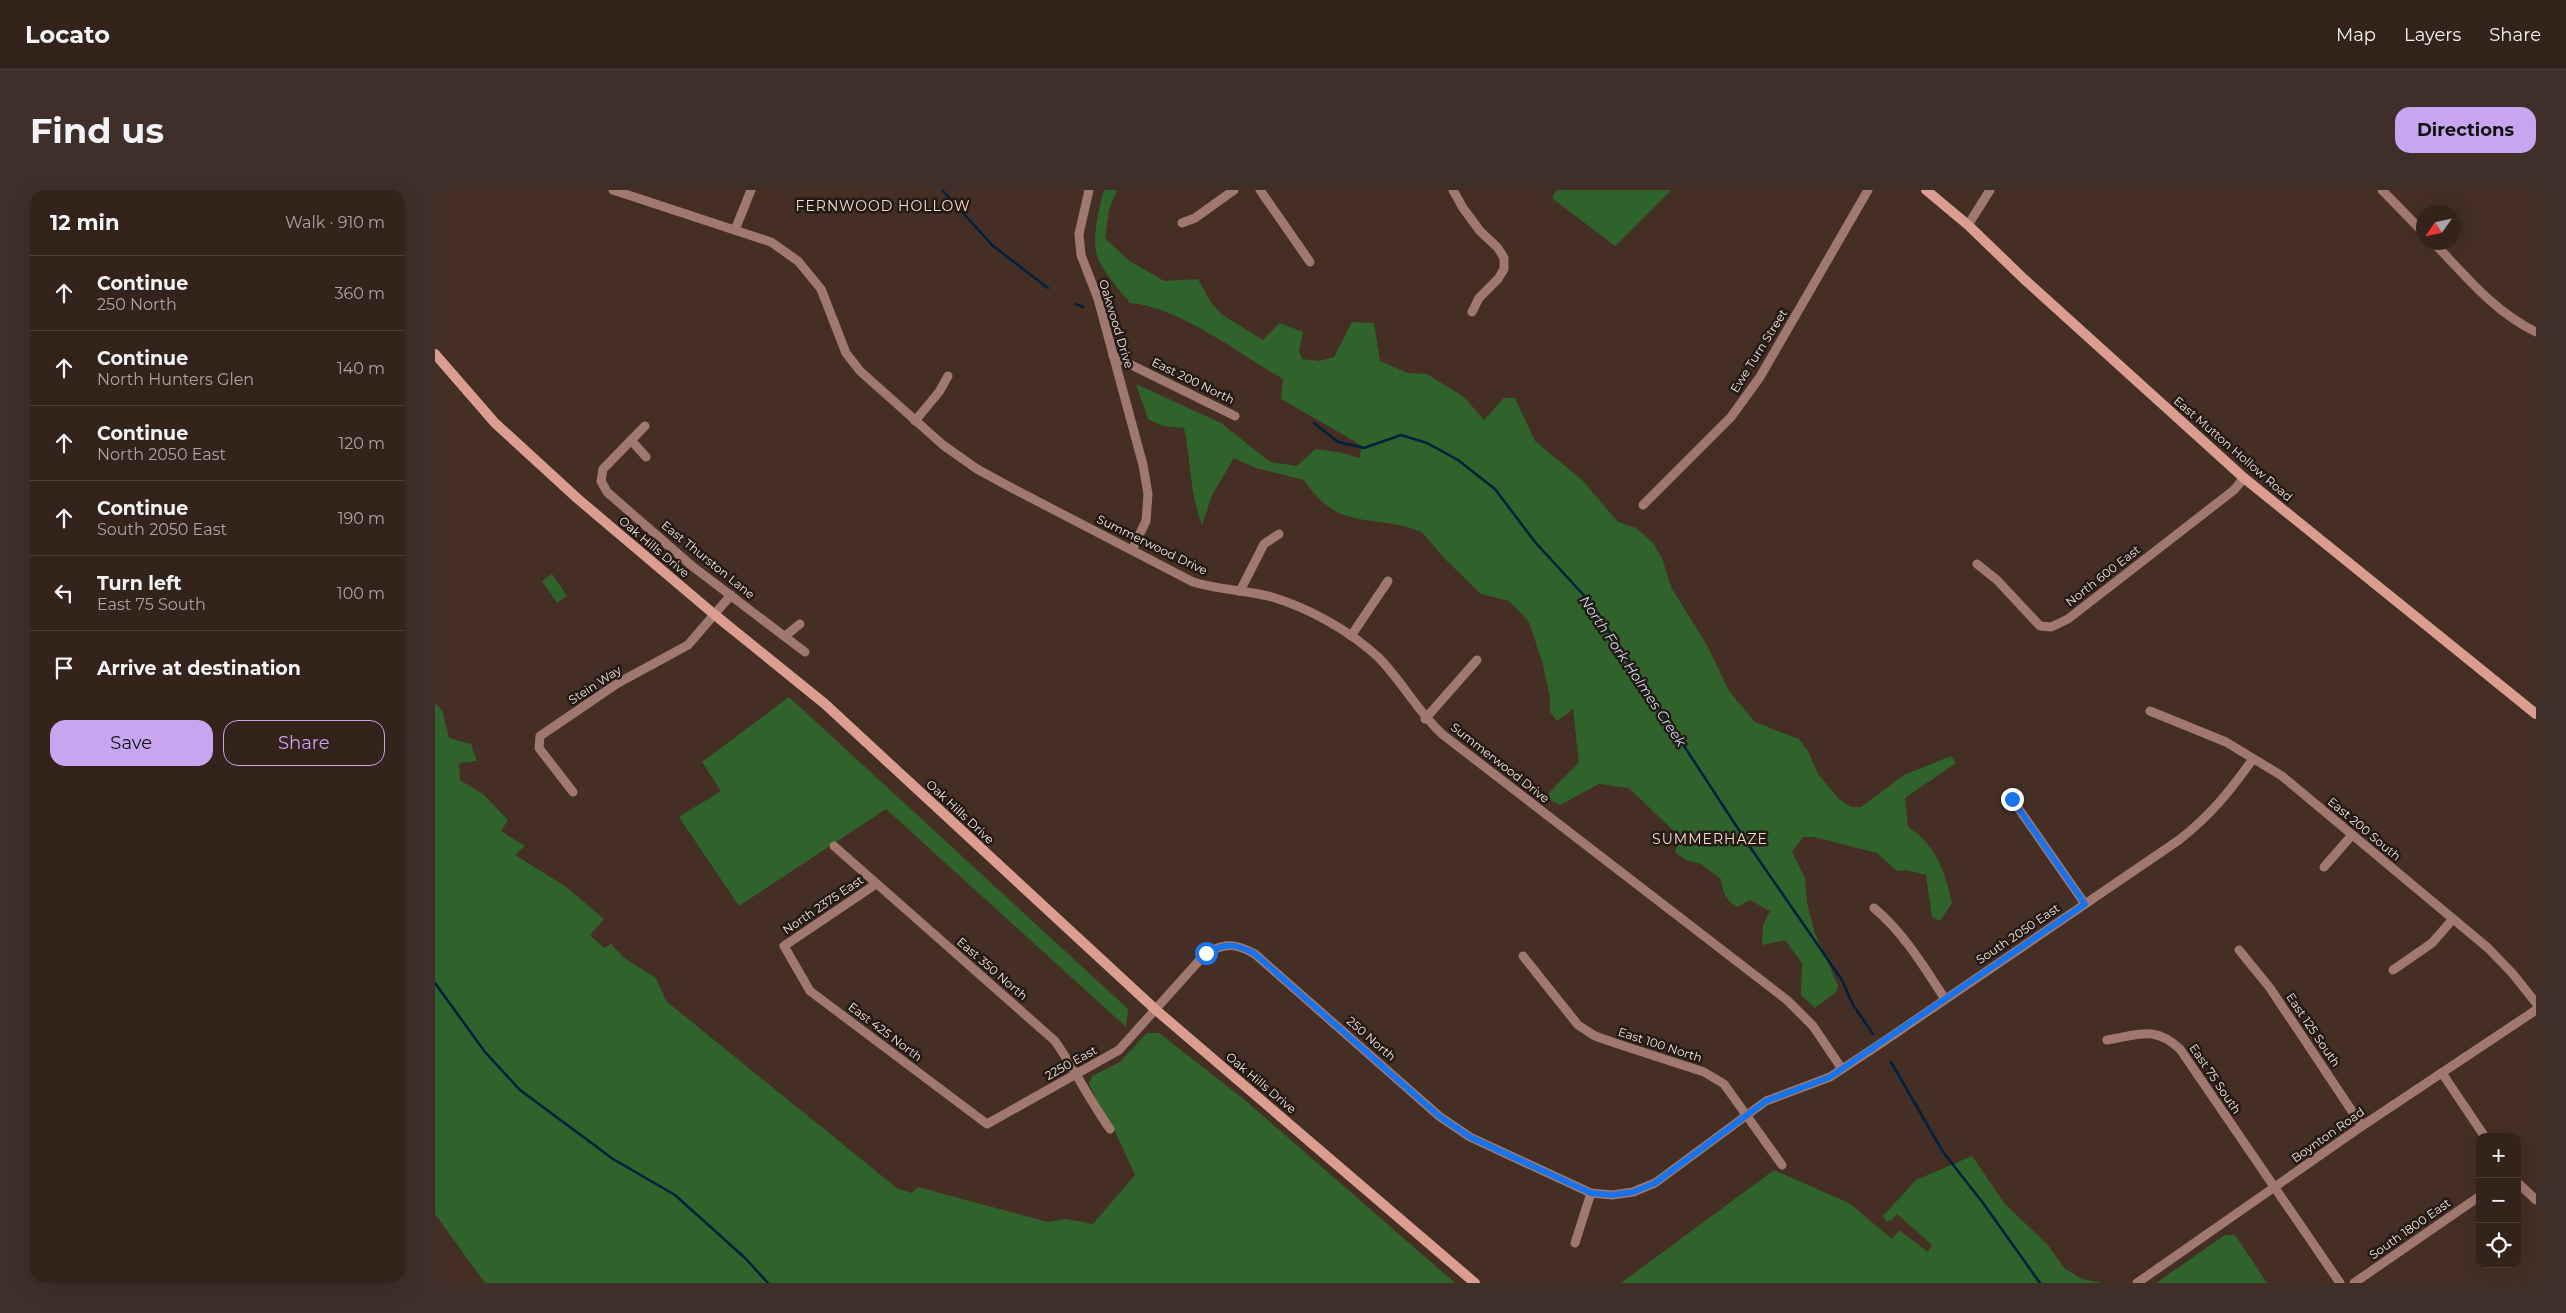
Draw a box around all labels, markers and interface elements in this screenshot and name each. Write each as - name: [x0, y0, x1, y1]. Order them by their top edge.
- text: Locato: [25, 20, 110, 49]
- text: Map: [2336, 24, 2376, 46]
- text: Layers: [2404, 24, 2461, 46]
- text: Share: [2489, 24, 2541, 46]
- button: Directions: [2395, 107, 2536, 153]
- text: Find us: [30, 109, 164, 152]
- district label: FERNWOOD HOLLOW: [796, 197, 970, 215]
- north arrow: [2416, 205, 2461, 250]
- text: 12 min: [50, 210, 119, 235]
- text: Walk · 910 m: [285, 213, 385, 232]
- text: Continue: [97, 272, 188, 295]
- street label: Oakwood Drive: [1096, 278, 1137, 370]
- icon: ahead: [50, 279, 78, 307]
- text: 360 m: [334, 284, 385, 303]
- text: 250 North: [97, 295, 177, 314]
- street label: Ewe Turn Street: [1727, 306, 1790, 395]
- text: Continue: [97, 347, 188, 370]
- icon: ahead: [50, 354, 78, 382]
- street label: East 200 North: [1149, 354, 1237, 407]
- text: 140 m: [337, 359, 385, 378]
- text: North Hunters Glen: [97, 370, 254, 389]
- street label: East Mutton Hollow Road: [2171, 393, 2296, 504]
- text: Continue: [97, 422, 188, 445]
- icon: ahead: [50, 429, 78, 457]
- text: 120 m: [338, 434, 385, 453]
- text: North 2050 East: [97, 445, 226, 464]
- text: Continue: [97, 497, 188, 520]
- icon: ahead: [50, 504, 78, 532]
- text: 190 m: [338, 509, 385, 528]
- street label: Summerwood Drive: [1094, 511, 1210, 578]
- street label: Oak Hills Drive: [616, 513, 693, 580]
- street label: East Thurston Lane: [659, 517, 758, 602]
- text: South 2050 East: [97, 520, 227, 539]
- street label: North 600 East: [2062, 542, 2143, 609]
- text: Turn left: [97, 572, 182, 595]
- icon: left: [50, 579, 78, 607]
- text: 100 m: [337, 584, 385, 603]
- water label: North Fork Holmes Creek: [1576, 592, 1691, 750]
- text: East 75 South: [97, 595, 206, 614]
- icon: arrive: [50, 654, 78, 682]
- text: Arrive at destination: [97, 657, 301, 680]
- street label: Stein Way: [566, 662, 624, 707]
- street label: Summerwood Drive: [1448, 719, 1553, 806]
- button: Save: [50, 720, 213, 766]
- button: Share: [223, 720, 385, 766]
- street label: Oak Hills Drive: [923, 776, 997, 847]
- route end: [2001, 788, 2024, 811]
- street label: East 200 South: [2325, 794, 2404, 864]
- district label: SUMMERHAZE: [1652, 830, 1768, 848]
- street label: North 2375 East: [779, 872, 866, 937]
- street label: South 2050 East: [1973, 900, 2062, 967]
- street label: East 350 North: [954, 934, 1031, 1003]
- route start: [1195, 942, 1218, 965]
- street label: East 125 South: [2283, 990, 2344, 1070]
- street label: East 425 North: [845, 999, 925, 1064]
- street label: 250 North: [1344, 1013, 1399, 1064]
- street label: East 100 North: [1616, 1024, 1704, 1065]
- street label: East 75 South: [2186, 1041, 2244, 1117]
- street label: 2250 East: [1042, 1042, 1100, 1083]
- street label: Oak Hills Drive: [1223, 1049, 1300, 1116]
- street label: Boynton Road: [2288, 1104, 2367, 1165]
- map controls: [2476, 1133, 2521, 1268]
- button: +: [2476, 1133, 2521, 1178]
- button: −: [2476, 1178, 2521, 1223]
- street label: South 1800 East: [2366, 1195, 2453, 1262]
- button: locate: [2476, 1223, 2521, 1268]

